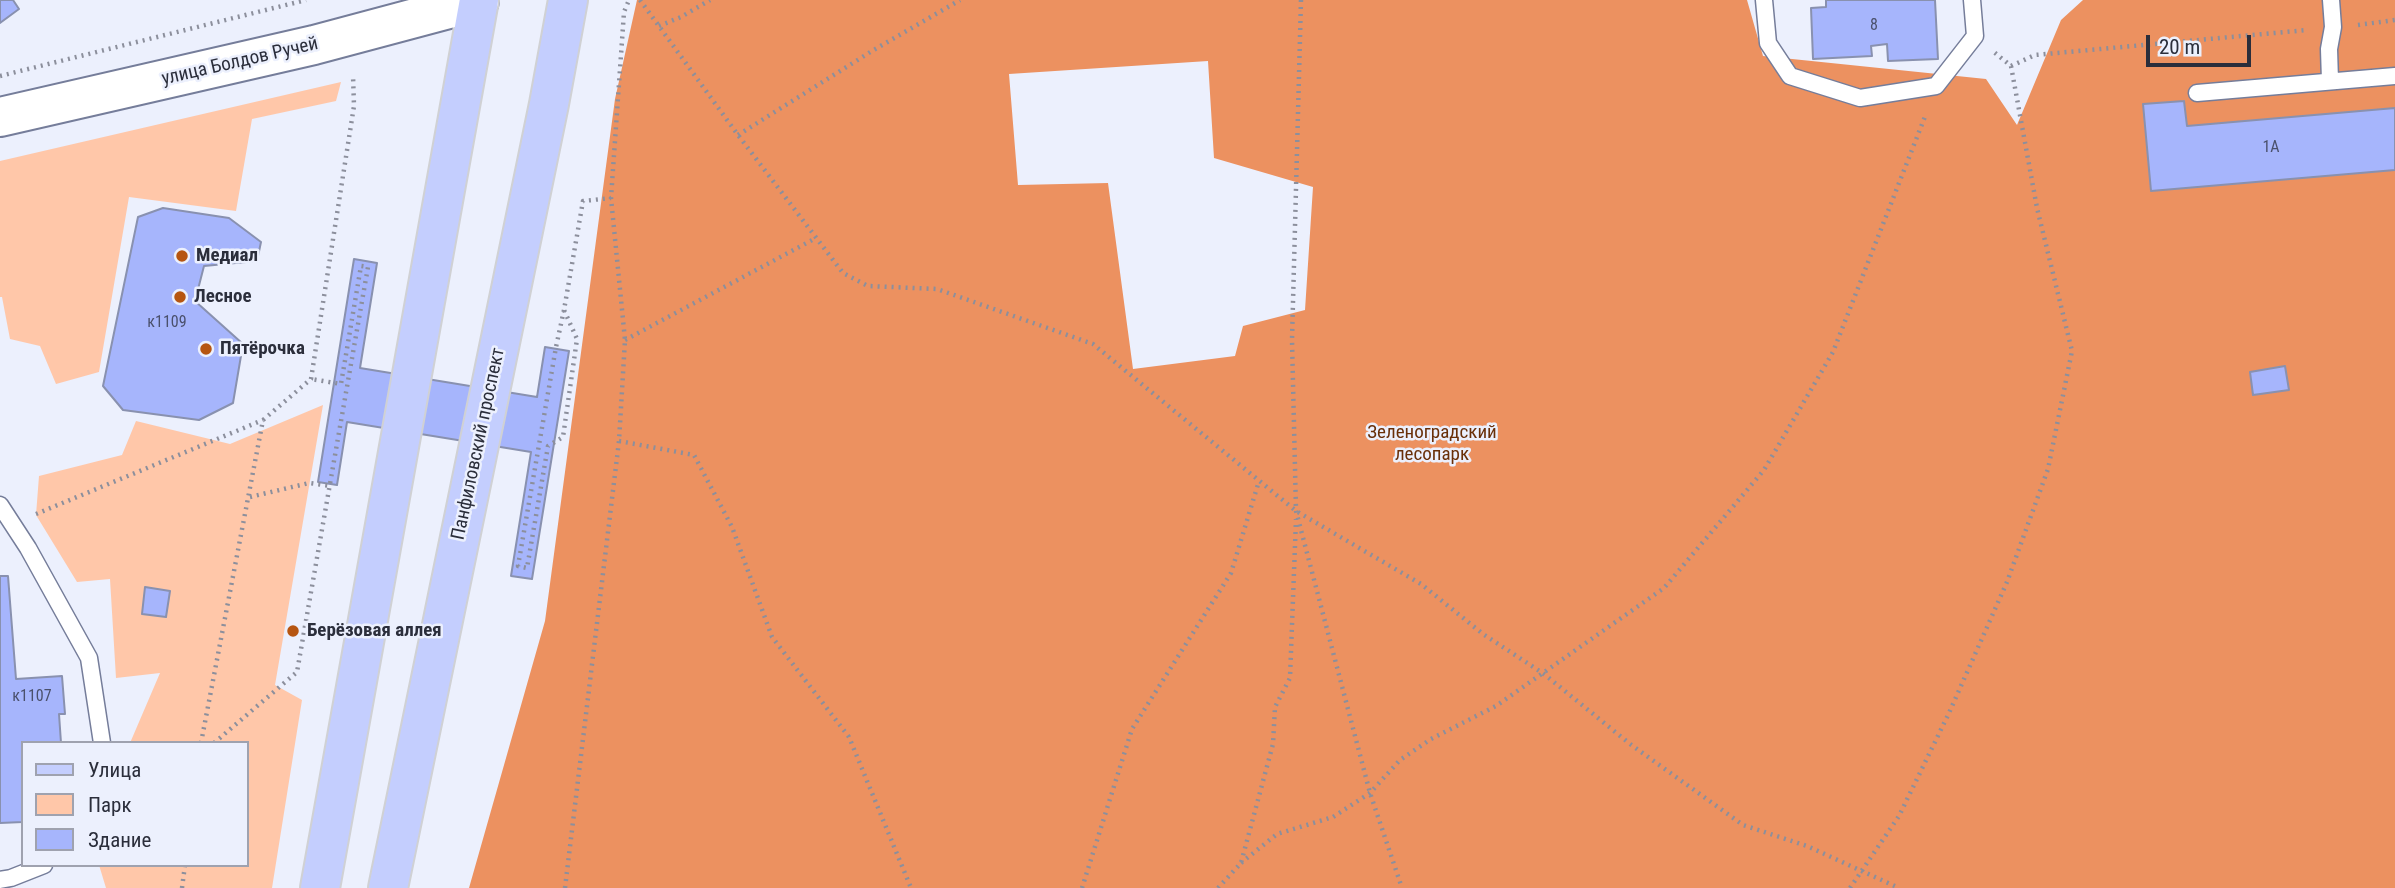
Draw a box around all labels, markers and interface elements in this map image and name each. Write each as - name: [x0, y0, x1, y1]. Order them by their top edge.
- house number: 8: [1870, 16, 1878, 36]
- scale bar: [2150, 21, 2255, 65]
- street label: улица Болдов Ручей: [160, 33, 320, 91]
- text: 20 m: [2159, 35, 2200, 59]
- house number: 1А: [2262, 138, 2280, 158]
- place label: Медиал: [196, 245, 258, 267]
- marker: Медиал: [174, 248, 190, 264]
- place label: Лесное: [194, 286, 252, 308]
- marker: Лесное: [172, 289, 188, 305]
- house number: к1109: [147, 313, 187, 333]
- place label: Пятёрочка: [220, 338, 305, 360]
- marker: Пятёрочка: [198, 341, 214, 357]
- street label: Панфиловский проспект: [447, 346, 511, 542]
- park label: Зеленоградский лесопарк: [1367, 422, 1497, 466]
- place label: Берёзовая аллея: [307, 620, 442, 642]
- marker: Берёзовая аллея: [285, 623, 301, 639]
- house number: к1107: [12, 687, 52, 707]
- legend: [21, 741, 248, 867]
- text: Улица: [88, 758, 141, 782]
- text: Парк: [88, 793, 132, 817]
- text: Здание: [88, 828, 151, 852]

